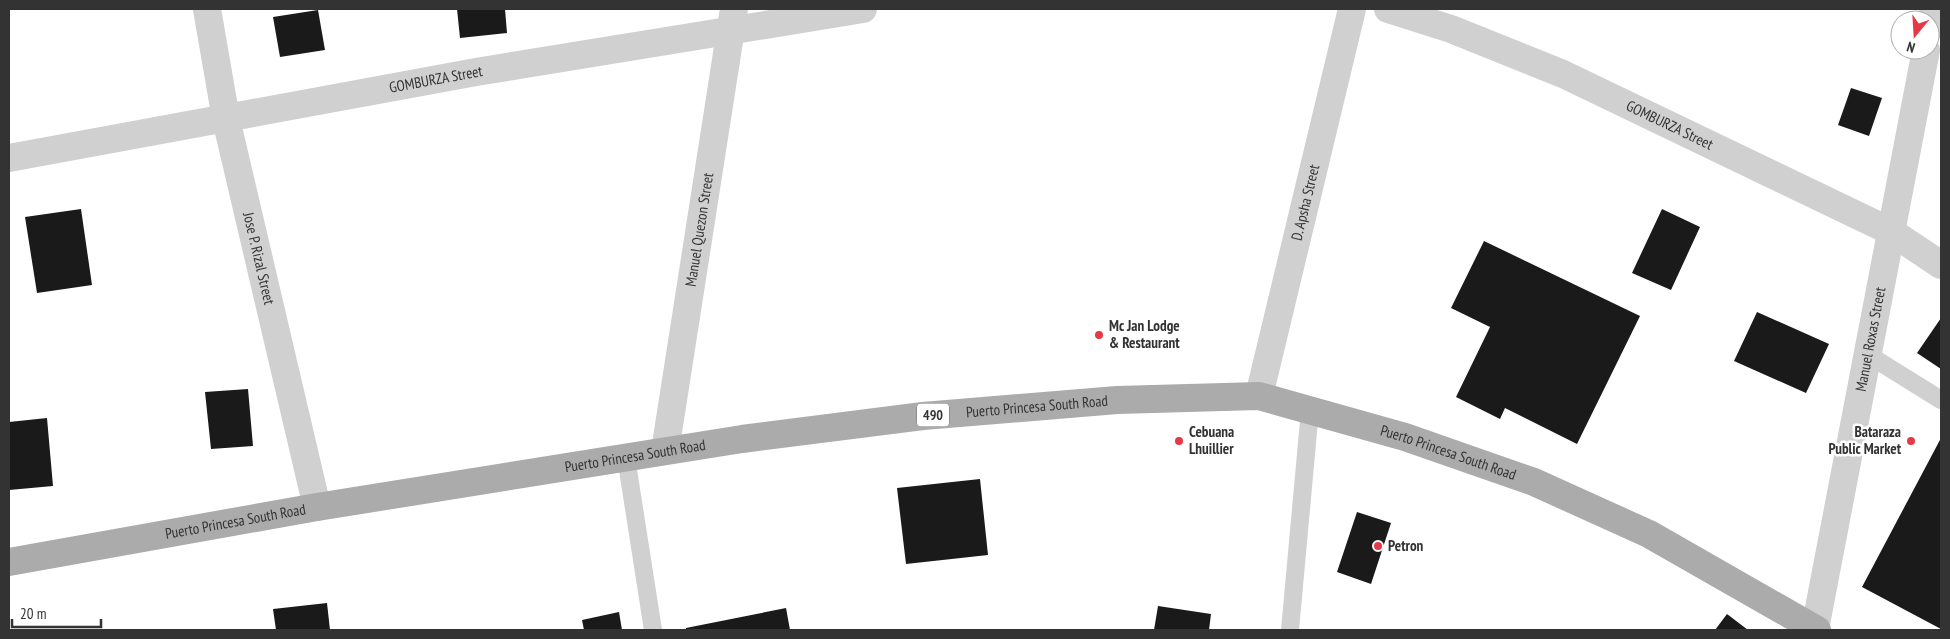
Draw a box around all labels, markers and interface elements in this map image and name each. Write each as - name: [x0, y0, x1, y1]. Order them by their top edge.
- north arrow: [1890, 10, 1940, 60]
- text: N: [1905, 38, 1917, 57]
- street label: GOMBURZA Street: [388, 61, 484, 97]
- street label: GOMBURZA Street: [1623, 96, 1716, 154]
- street label: D. Apsha Street: [1287, 162, 1323, 242]
- street label: Manuel Quezon Street: [681, 171, 717, 288]
- street label: Jose P. Rizal Street: [239, 209, 279, 307]
- street label: Manuel Roxas Street: [1851, 285, 1889, 393]
- place label: Mc Jan Lodge & Restaurant: [1109, 316, 1180, 352]
- marker: Mc Jan Lodge & Restaurant: [1093, 329, 1105, 341]
- street label: Puerto Princesa South Road: [965, 391, 1108, 421]
- road number: 490: [917, 404, 949, 426]
- street label: Puerto Princesa South Road: [1378, 421, 1519, 484]
- place label: Cebuana Lhuillier: [1189, 422, 1234, 458]
- place label: Bataraza Public Market: [1828, 422, 1902, 458]
- street label: Puerto Princesa South Road: [563, 435, 707, 476]
- marker: Cebuana Lhuillier: [1173, 435, 1185, 447]
- marker: Bataraza Public Market: [1905, 435, 1917, 447]
- street label: Puerto Princesa South Road: [164, 499, 307, 543]
- place label: Petron: [1388, 536, 1424, 555]
- marker: Petron: [1372, 540, 1384, 552]
- scale bar: [12, 596, 101, 628]
- text: 20 m: [20, 604, 46, 623]

